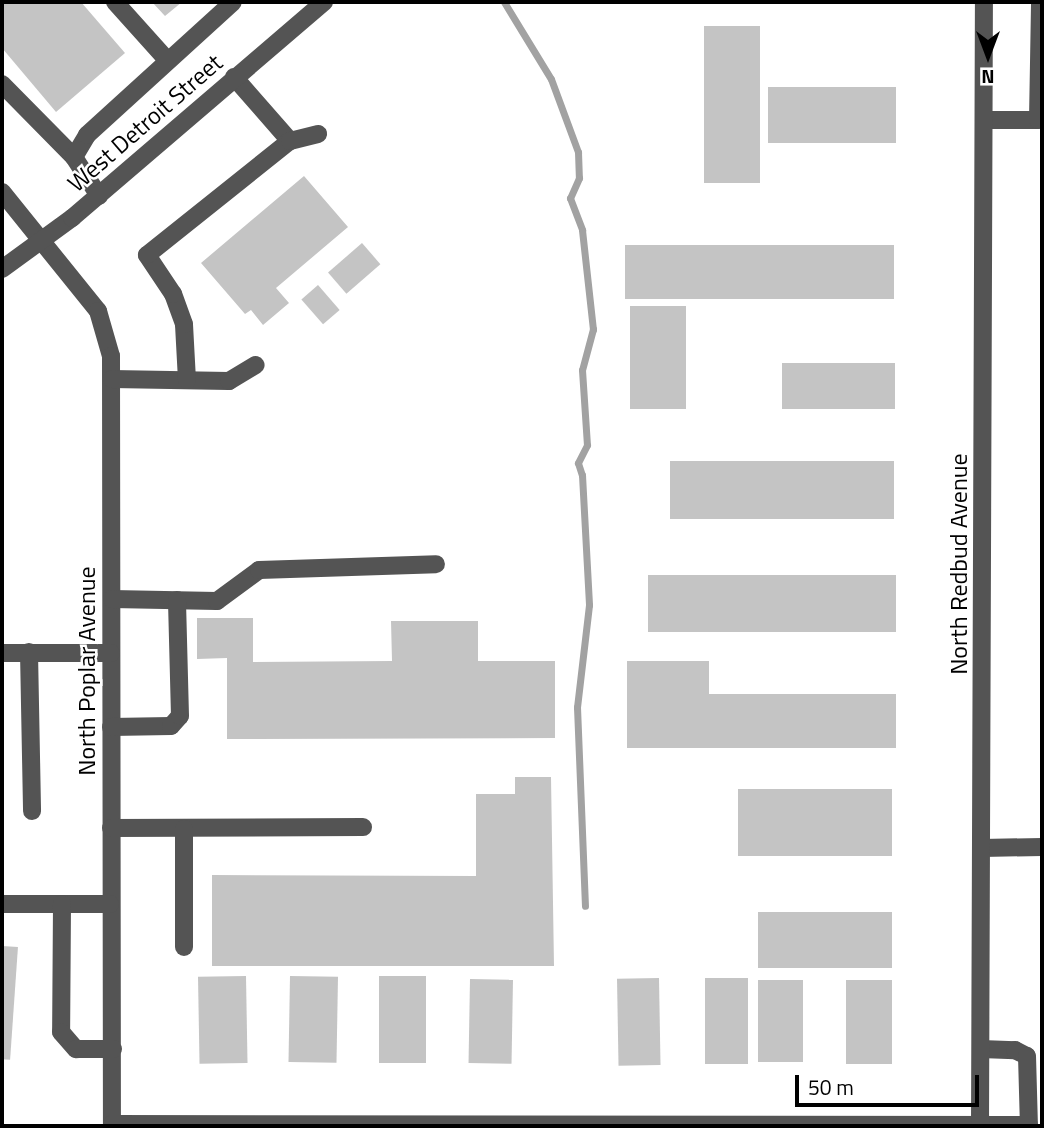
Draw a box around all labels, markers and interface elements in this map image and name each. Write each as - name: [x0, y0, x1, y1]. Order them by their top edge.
- north arrow: [953, 21, 1023, 91]
- street label: West Detroit Street: [62, 48, 228, 198]
- text: N: [981, 63, 995, 92]
- street label: North Redbud Avenue: [945, 453, 973, 675]
- street label: North Poplar Avenue: [73, 566, 101, 776]
- scale bar: [799, 1062, 983, 1106]
- text: 50 m: [808, 1071, 854, 1103]

